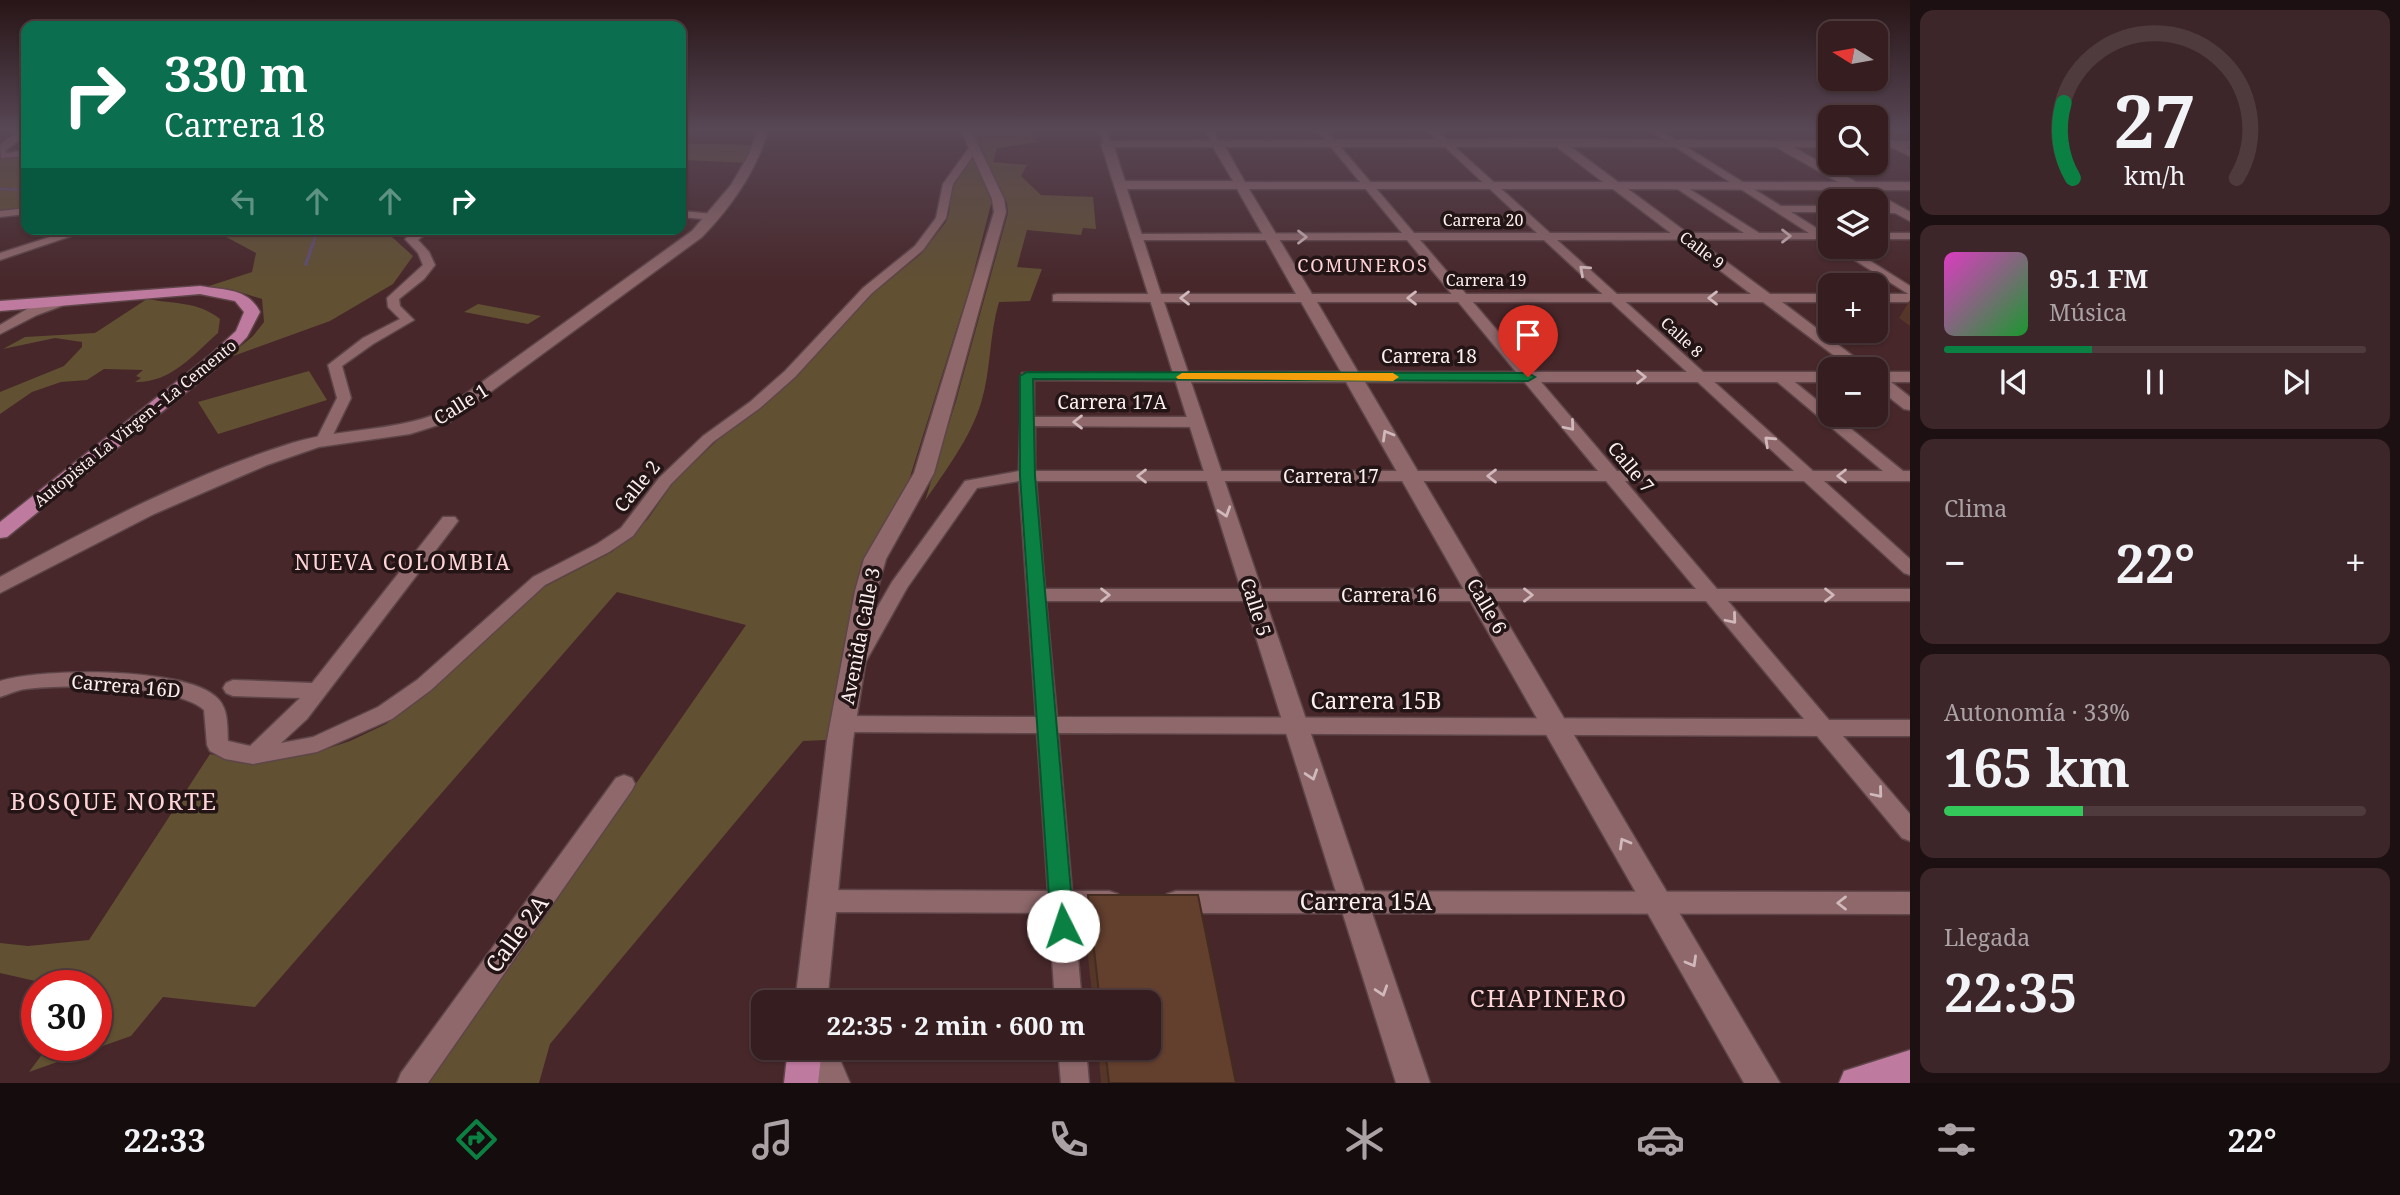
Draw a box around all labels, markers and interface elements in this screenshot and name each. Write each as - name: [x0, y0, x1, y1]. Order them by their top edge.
- north arrow: [1818, 21, 1888, 91]
- map controls: [1818, 21, 1888, 427]
- text: 330 m: [164, 40, 308, 106]
- icon: right: [49, 49, 140, 140]
- text: 27: [2114, 71, 2196, 170]
- text: Carrera 18: [164, 103, 325, 146]
- button: search: [1818, 105, 1888, 175]
- text: km/h: [2124, 158, 2186, 192]
- icon: left: [225, 182, 263, 220]
- icon: ahead: [298, 182, 336, 220]
- icon: ahead: [371, 182, 409, 220]
- icon: right: [444, 182, 482, 220]
- button: layers: [1818, 189, 1888, 259]
- street label: Carrera 20: [1443, 209, 1523, 231]
- street label: Calle 9: [1675, 226, 1729, 274]
- one-way arrow: [1781, 228, 1792, 244]
- one-way arrow: [1298, 229, 1308, 245]
- district label: COMUNEROS: [1297, 253, 1429, 277]
- text: 95.1 FM: [2049, 260, 2148, 296]
- one-way arrow: [1579, 266, 1592, 279]
- street label: Carrera 19: [1446, 269, 1526, 291]
- button: +: [1818, 273, 1888, 343]
- one-way arrow: [1179, 290, 1190, 306]
- one-way arrow: [1407, 290, 1417, 306]
- one-way arrow: [1708, 290, 1718, 306]
- text: Música: [2049, 296, 2127, 328]
- pin: [1498, 305, 1558, 377]
- street label: Calle 8: [1656, 312, 1708, 362]
- icon: arrive: [1509, 316, 1547, 354]
- street label: Autopista La Virgen - La Cemento: [29, 334, 241, 512]
- street label: Carrera 18: [1381, 343, 1477, 369]
- button: −: [1818, 357, 1888, 427]
- icon: previous: [1995, 363, 2033, 401]
- icon: pause: [2136, 363, 2174, 401]
- icon: next: [2277, 363, 2315, 401]
- one-way arrow: [1636, 369, 1647, 385]
- street label: Calle 1: [429, 377, 493, 431]
- street label: Carrera 17A: [1057, 389, 1167, 415]
- one-way arrow: [1073, 414, 1083, 430]
- one-way arrow: [1561, 418, 1574, 431]
- one-way arrow: [1382, 429, 1395, 442]
- street label: Calle 7: [1602, 436, 1660, 498]
- one-way arrow: [1764, 436, 1777, 449]
- street label: Calle 2: [608, 455, 666, 517]
- street label: Carrera 17: [1283, 463, 1379, 489]
- one-way arrow: [1136, 468, 1147, 484]
- one-way arrow: [1486, 468, 1497, 484]
- one-way arrow: [1836, 468, 1847, 484]
- text: Clima: [1944, 492, 2007, 524]
- one-way arrow: [1217, 505, 1231, 518]
- text: 22°: [2116, 527, 2195, 598]
- text: −: [1944, 536, 1966, 588]
- text: +: [2345, 536, 2366, 588]
- district label: NUEVA COLOMBIA: [294, 548, 512, 576]
- street label: Avenida Calle 3: [834, 565, 886, 707]
- street label: Calle 6: [1461, 574, 1513, 638]
- street label: Calle 5: [1234, 575, 1278, 639]
- street label: Carrera 16: [1341, 582, 1437, 608]
- one-way arrow: [1100, 587, 1111, 603]
- one-way arrow: [1524, 587, 1534, 603]
- one-way arrow: [1825, 587, 1835, 603]
- one-way arrow: [1724, 610, 1736, 623]
- street label: Carrera 16D: [70, 668, 182, 704]
- street label: Carrera 15B: [1310, 684, 1442, 716]
- text: Autonomía · 33%: [1944, 696, 2130, 728]
- text: 165 km: [1944, 731, 2130, 802]
- one-way arrow: [1303, 768, 1318, 780]
- district label: BOSQUE NORTE: [10, 784, 218, 817]
- one-way arrow: [1870, 785, 1882, 798]
- one-way arrow: [1619, 838, 1632, 851]
- street label: Carrera 15A: [1300, 885, 1433, 917]
- street label: Calle 2A: [477, 888, 556, 979]
- position arrow: [1026, 889, 1100, 963]
- one-way arrow: [1836, 895, 1847, 911]
- text: Llegada: [1944, 921, 2030, 953]
- one-way arrow: [1684, 954, 1697, 967]
- text: 22:35: [1944, 956, 2077, 1027]
- speed limit sign: 30: [21, 970, 112, 1061]
- district label: CHAPINERO: [1470, 981, 1628, 1014]
- one-way arrow: [1374, 985, 1389, 997]
- text: 22:35 · 2 min · 600 m: [826, 1007, 1086, 1043]
- icon: directions: [452, 1115, 501, 1164]
- icon: music: [748, 1115, 797, 1164]
- icon: phone: [1044, 1115, 1093, 1164]
- icon: climate: [1340, 1115, 1389, 1164]
- icon: car: [1636, 1115, 1685, 1164]
- icon: filters: [1932, 1115, 1981, 1164]
- text: 22:33: [123, 1118, 205, 1161]
- text: 22°: [2228, 1118, 2276, 1161]

